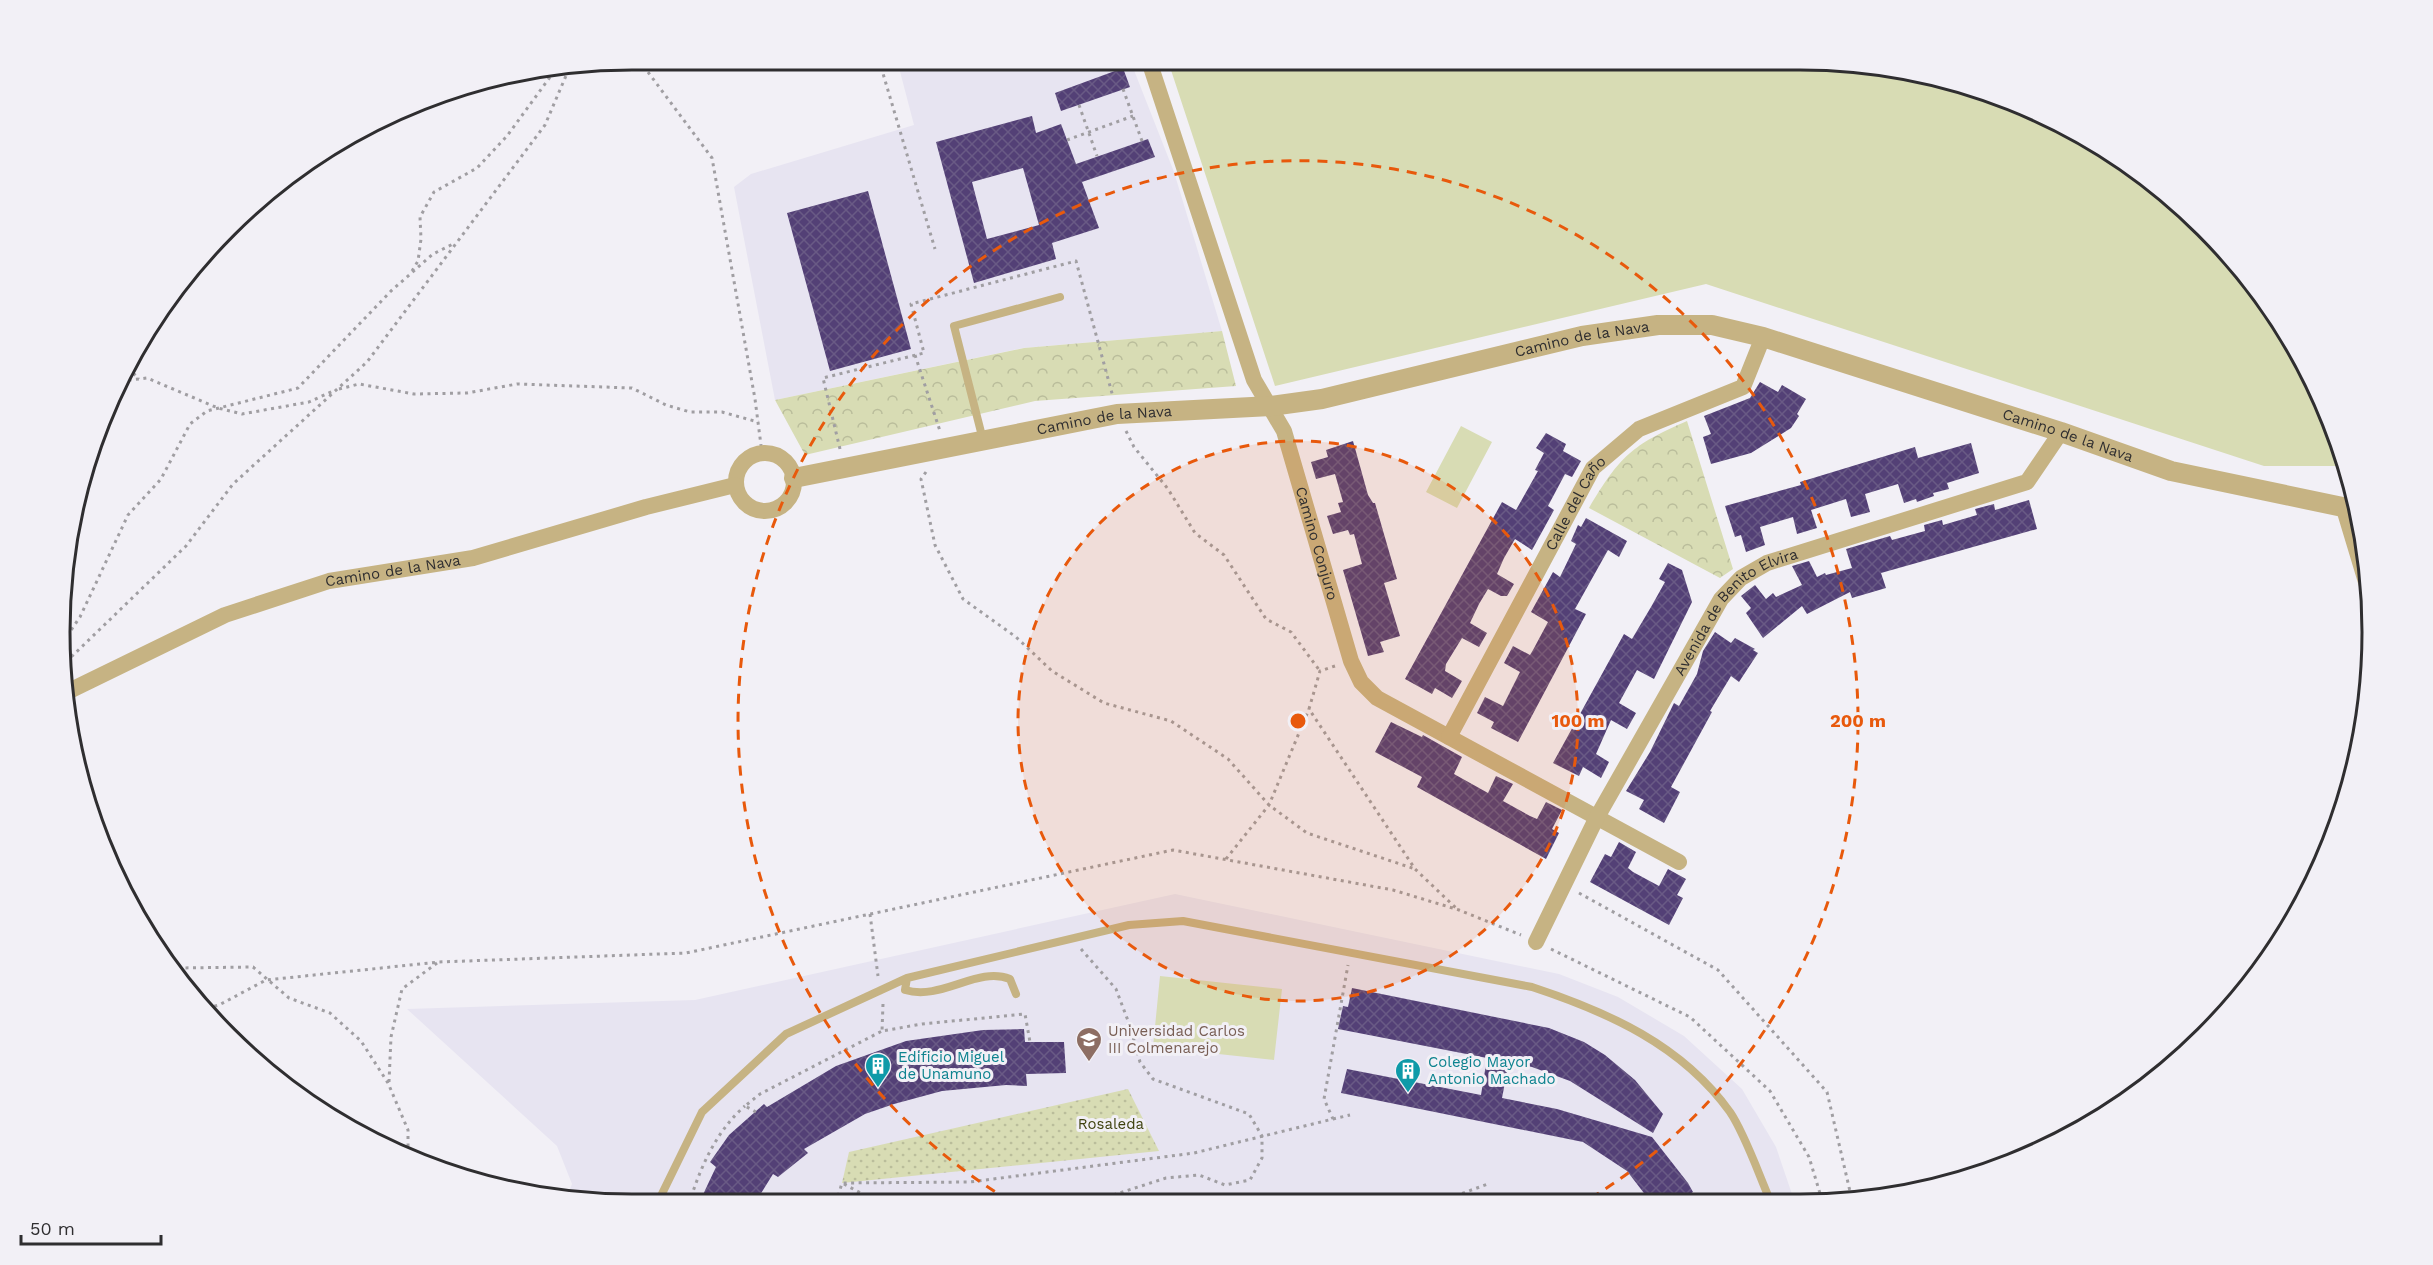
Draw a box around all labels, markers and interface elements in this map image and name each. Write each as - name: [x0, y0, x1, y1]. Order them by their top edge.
- street label: Camino de la Nava: [1513, 317, 1651, 361]
- street label: Camino de la Nava: [1035, 402, 1173, 439]
- street label: Camino de la Nava: [2000, 405, 2136, 466]
- street label: Calle del Caño: [1542, 452, 1609, 554]
- street label: Camino Conjuro: [1292, 484, 1342, 602]
- street label: Avenida de Benito Elvira: [1670, 545, 1800, 679]
- street label: Camino de la Nava: [324, 551, 462, 590]
- text: 100 m: [1551, 710, 1605, 731]
- text: 200 m: [1830, 710, 1886, 731]
- centre of rings: [1288, 711, 1308, 731]
- place label: Universidad Carlos III Colmenarejo: [1108, 1022, 1245, 1057]
- school or university icon: Universidad Carlos III Colmenarejo: [1074, 1025, 1104, 1063]
- place label: Edificio Miguel de Unamuno: [898, 1048, 1005, 1083]
- building icon: Edificio Miguel de Unamuno: [863, 1051, 893, 1089]
- place label: Colegio Mayor Antonio Machado: [1428, 1053, 1556, 1088]
- building icon: Colegio Mayor Antonio Machado: [1393, 1056, 1423, 1094]
- park label: Rosaleda: [1078, 1115, 1145, 1133]
- scale bar: [21, 1208, 160, 1246]
- text: 50 m: [30, 1218, 75, 1239]

